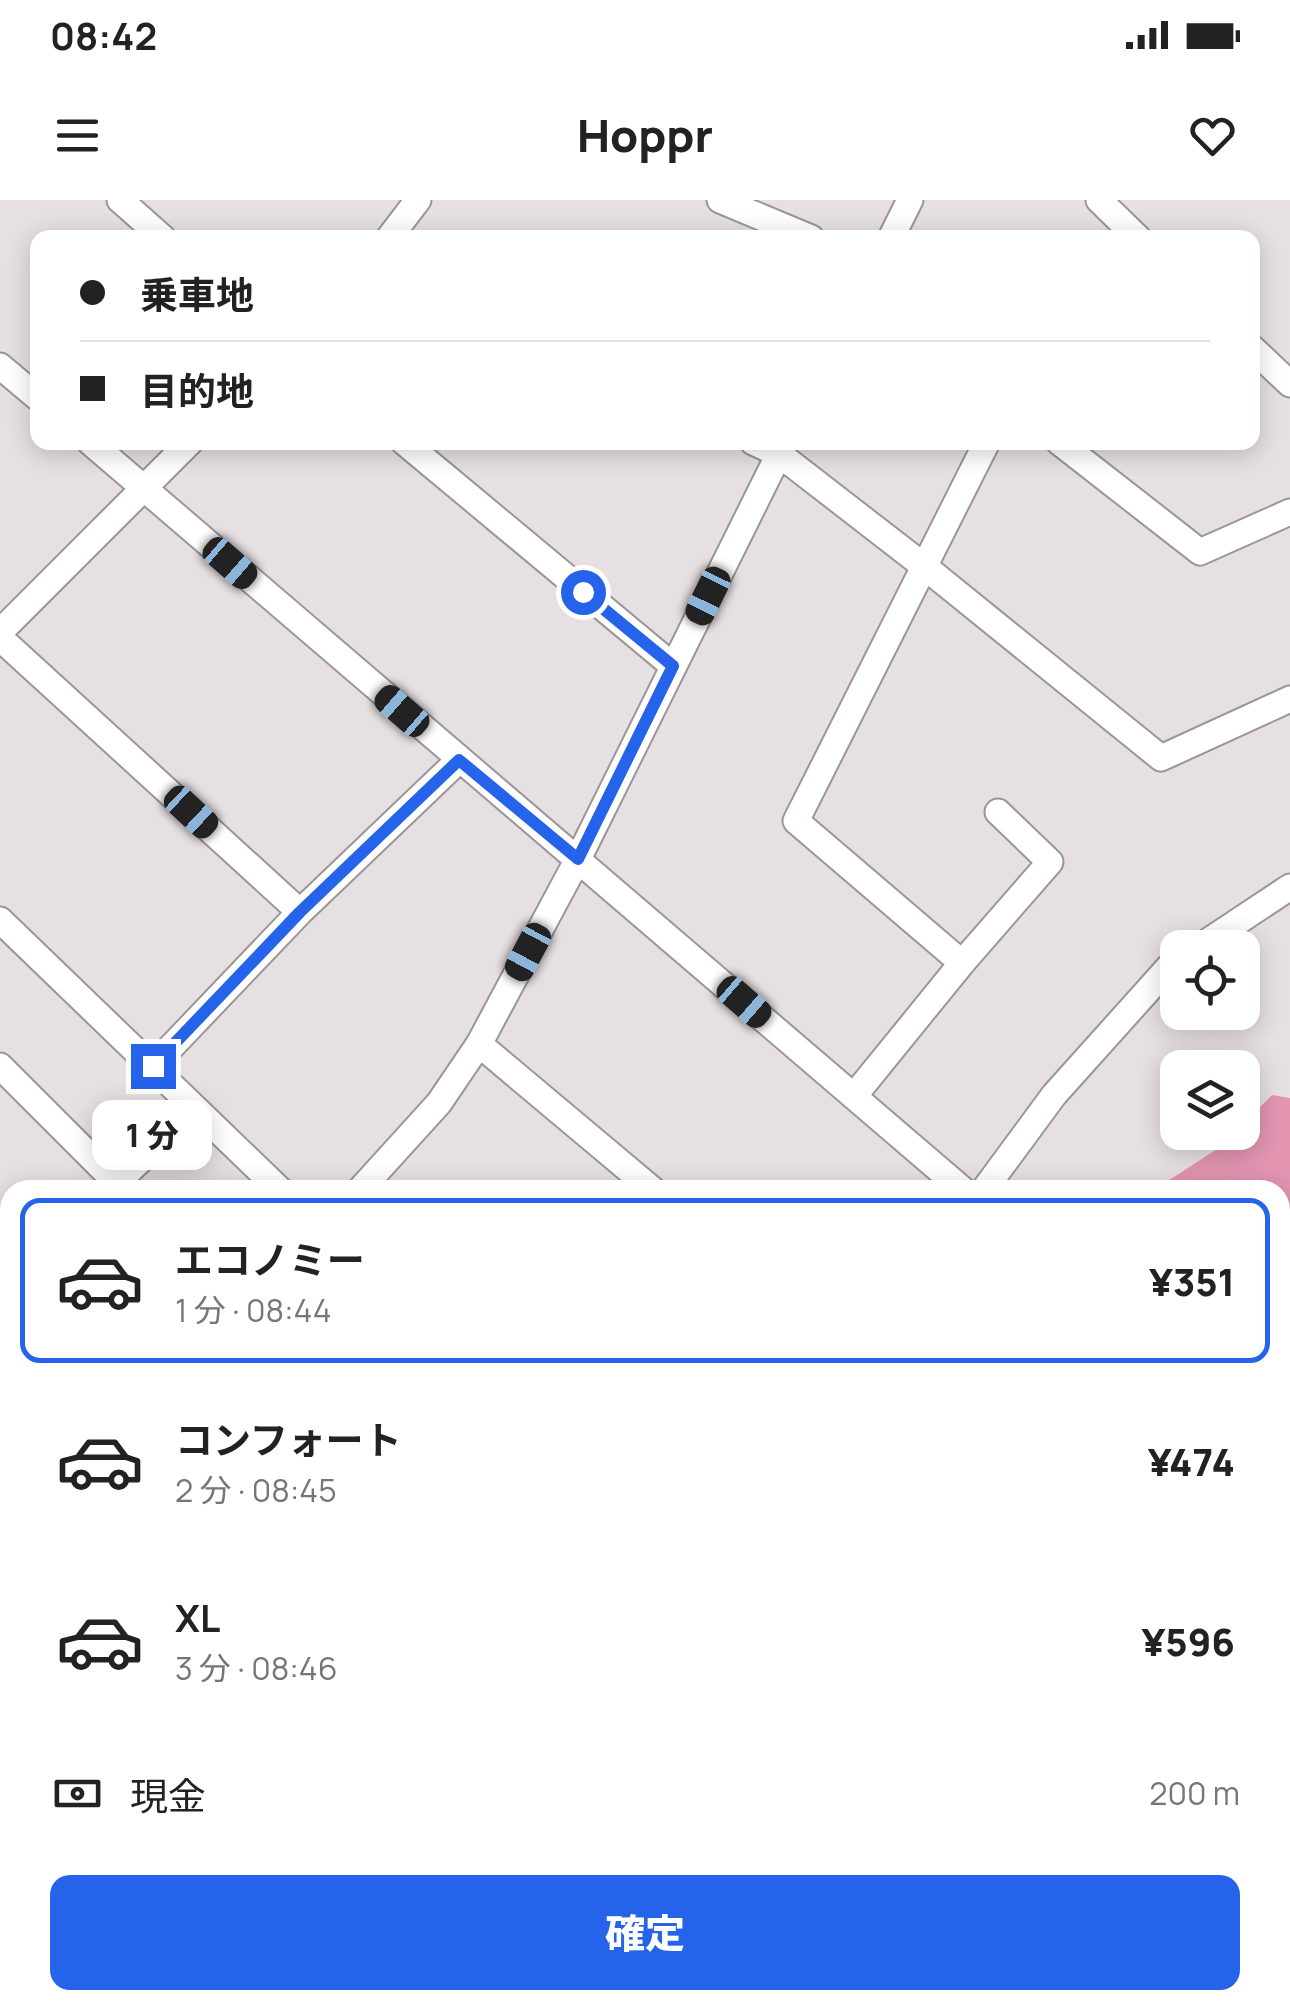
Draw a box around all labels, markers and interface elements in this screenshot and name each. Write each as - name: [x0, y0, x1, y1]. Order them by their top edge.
- text: 08:42: [50, 9, 157, 61]
- text: Hoppr: [577, 104, 713, 166]
- icon: menu: [50, 108, 105, 163]
- icon: heart: [1185, 108, 1240, 163]
- text: 乗車地: [140, 268, 254, 320]
- text: 目的地: [140, 364, 254, 416]
- car: [198, 532, 262, 594]
- car: [681, 562, 735, 630]
- route start: [561, 570, 606, 615]
- car: [370, 680, 434, 742]
- car: [159, 781, 223, 843]
- car: [501, 918, 555, 986]
- map controls: [1160, 930, 1260, 1150]
- button: locate: [1160, 930, 1260, 1030]
- car: [712, 971, 776, 1033]
- route end: [131, 1044, 176, 1089]
- button: layers: [1160, 1050, 1260, 1150]
- callout: 1 分: [93, 1101, 213, 1171]
- text: 1 分: [126, 1113, 178, 1157]
- text: エコノミー: [175, 1233, 365, 1285]
- icon: car: [55, 1236, 145, 1326]
- text: ¥351: [1149, 1255, 1235, 1307]
- text: 1 分 · 08:44: [175, 1288, 332, 1332]
- text: コンフォート: [175, 1413, 402, 1465]
- icon: car: [55, 1416, 145, 1506]
- text: ¥474: [1148, 1435, 1235, 1487]
- text: 2 分 · 08:45: [175, 1468, 337, 1512]
- text: XL: [175, 1591, 220, 1643]
- icon: car: [55, 1596, 145, 1686]
- text: ¥596: [1141, 1615, 1235, 1667]
- text: 3 分 · 08:46: [175, 1646, 338, 1690]
- icon: cash: [50, 1766, 105, 1821]
- text: 現金: [130, 1769, 206, 1821]
- text: 200 m: [1149, 1771, 1240, 1815]
- button: 確定: [50, 1875, 1240, 1990]

